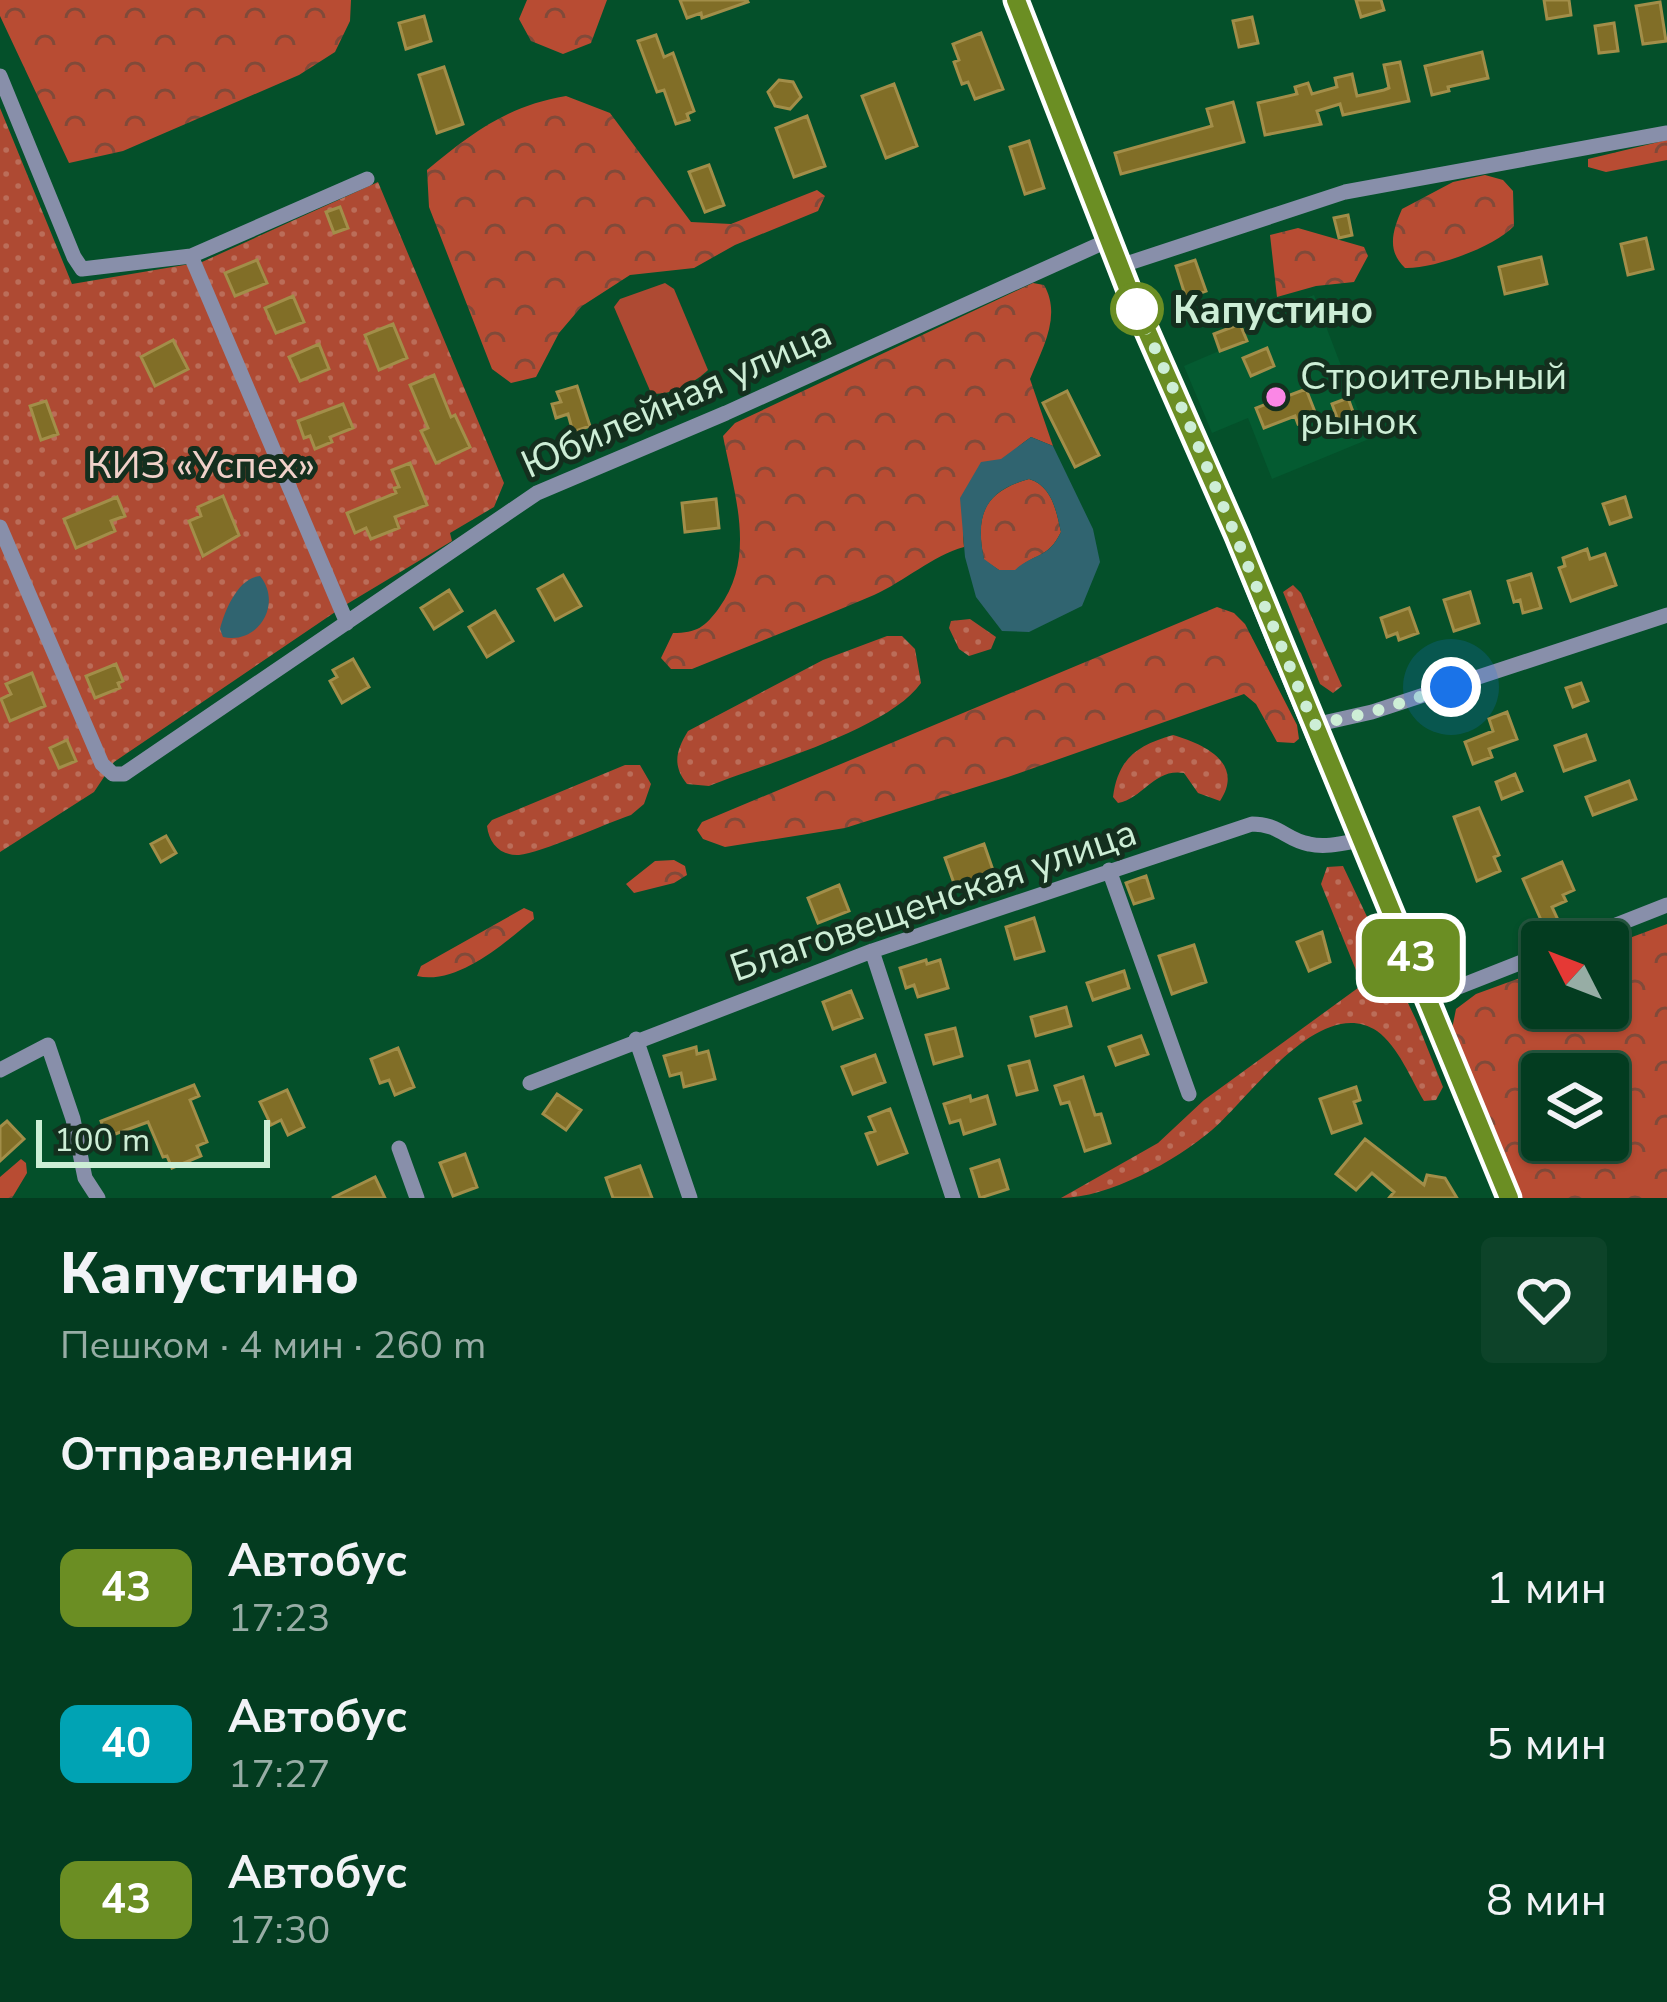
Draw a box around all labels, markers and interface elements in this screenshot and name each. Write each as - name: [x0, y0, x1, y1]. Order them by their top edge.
- marker: Капустино: [1112, 284, 1162, 334]
- place label: Капустино: [1173, 284, 1373, 337]
- street label: Юбилейная улица: [513, 307, 840, 492]
- place label: Строительный рынок: [1300, 350, 1567, 448]
- marker: Строительный рынок: [1263, 384, 1289, 410]
- park label: КИЗ «Успех»: [87, 439, 315, 492]
- your location: [1421, 657, 1481, 717]
- street label: Благовещенская улица: [723, 806, 1144, 995]
- line badge: 43: [1357, 919, 1465, 997]
- north arrow: [1521, 921, 1629, 1029]
- map controls: [1521, 921, 1629, 1161]
- text: 43: [1386, 929, 1436, 986]
- button: layers: [1521, 1053, 1629, 1161]
- scale bar: [36, 1114, 270, 1167]
- text: 100 m: [54, 1118, 150, 1163]
- text: Капустино: [60, 1235, 359, 1313]
- button: heart: [1481, 1237, 1607, 1363]
- text: Пешком · 4 мин · 260 m: [60, 1319, 486, 1372]
- text: Отправления: [60, 1425, 354, 1486]
- text: Автобус: [228, 1531, 407, 1592]
- text: 1 мин: [1486, 1558, 1607, 1619]
- text: 43: [101, 1559, 151, 1616]
- text: 17:23: [228, 1592, 331, 1645]
- text: Автобус: [228, 1687, 407, 1748]
- text: 5 мин: [1486, 1714, 1607, 1775]
- text: 40: [101, 1715, 151, 1772]
- text: 17:27: [228, 1748, 331, 1801]
- text: Автобус: [228, 1843, 407, 1904]
- text: 8 мин: [1486, 1870, 1607, 1931]
- text: 43: [101, 1871, 151, 1928]
- text: 17:30: [228, 1904, 331, 1957]

